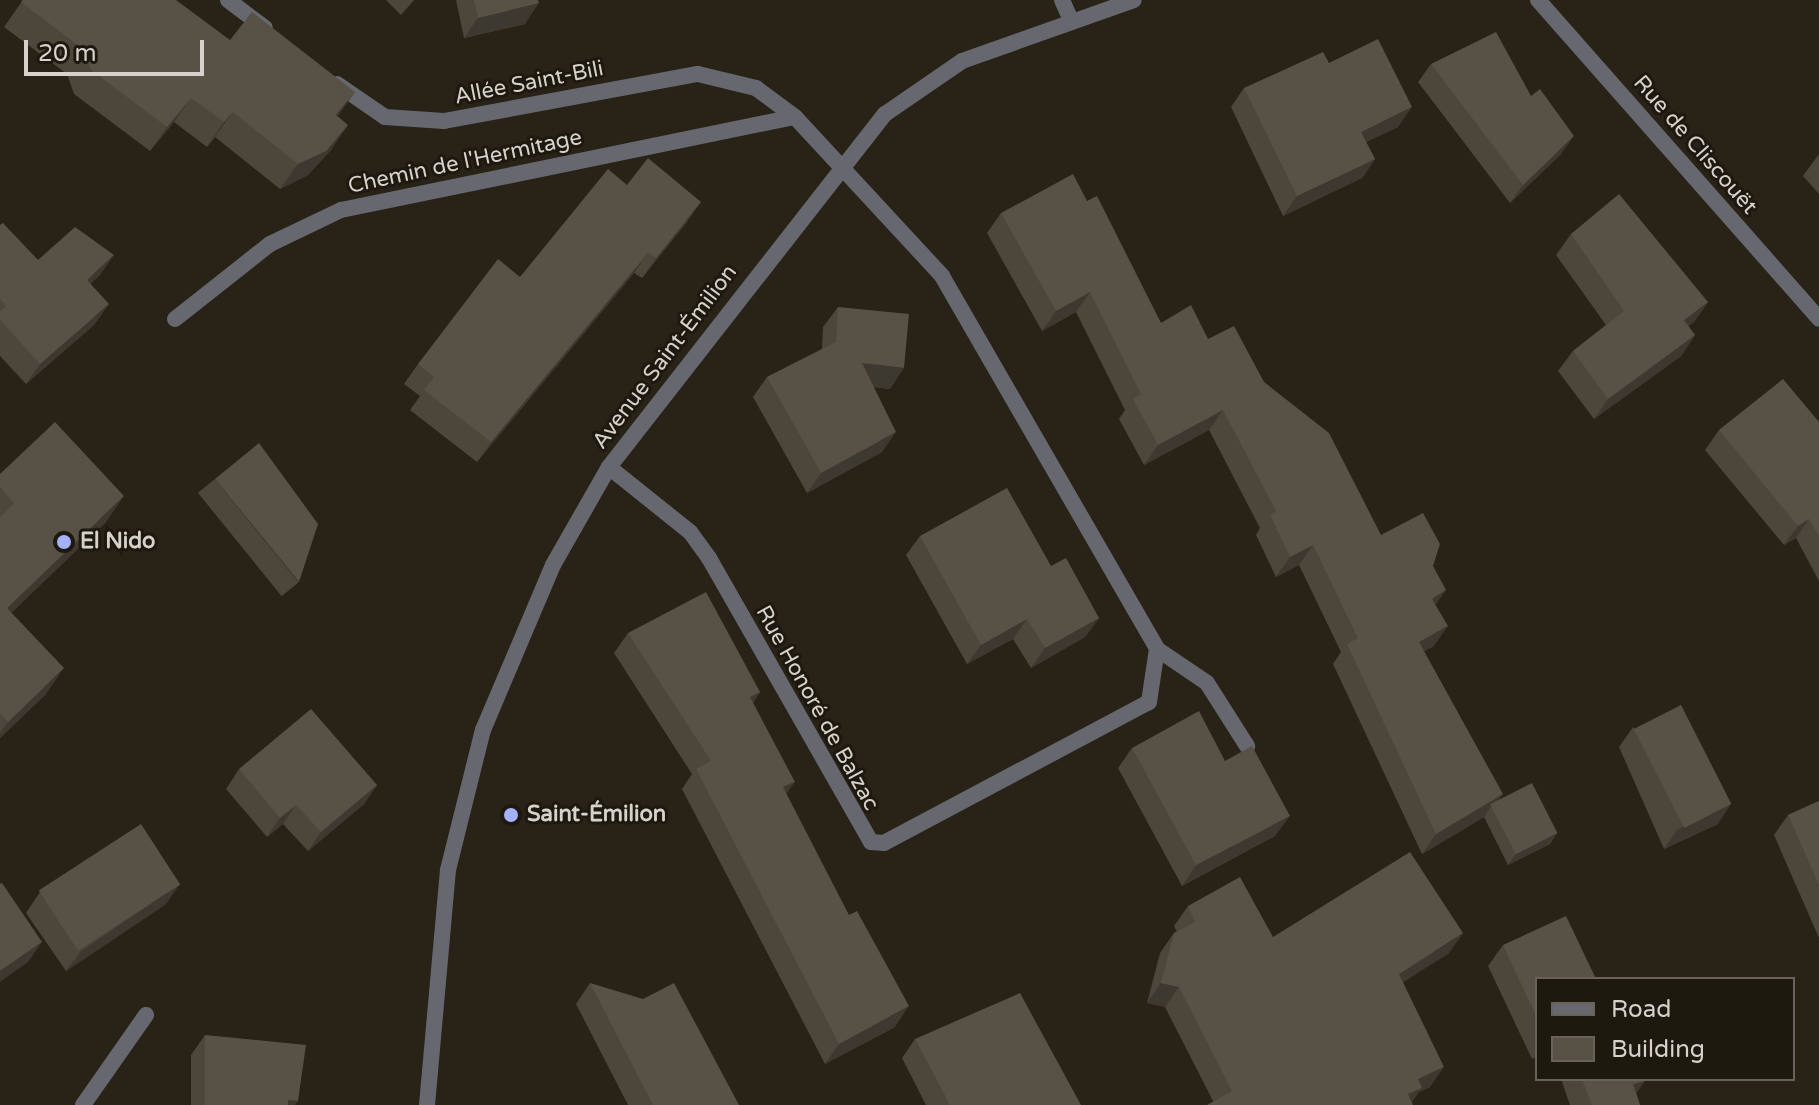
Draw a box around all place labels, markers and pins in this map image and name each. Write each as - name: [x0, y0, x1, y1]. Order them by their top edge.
- place label: El Nido: [80, 529, 155, 555]
- marker: El Nido: [55, 533, 73, 551]
- place label: Saint-Émilion: [527, 802, 666, 828]
- marker: Saint-Émilion: [502, 806, 520, 824]

